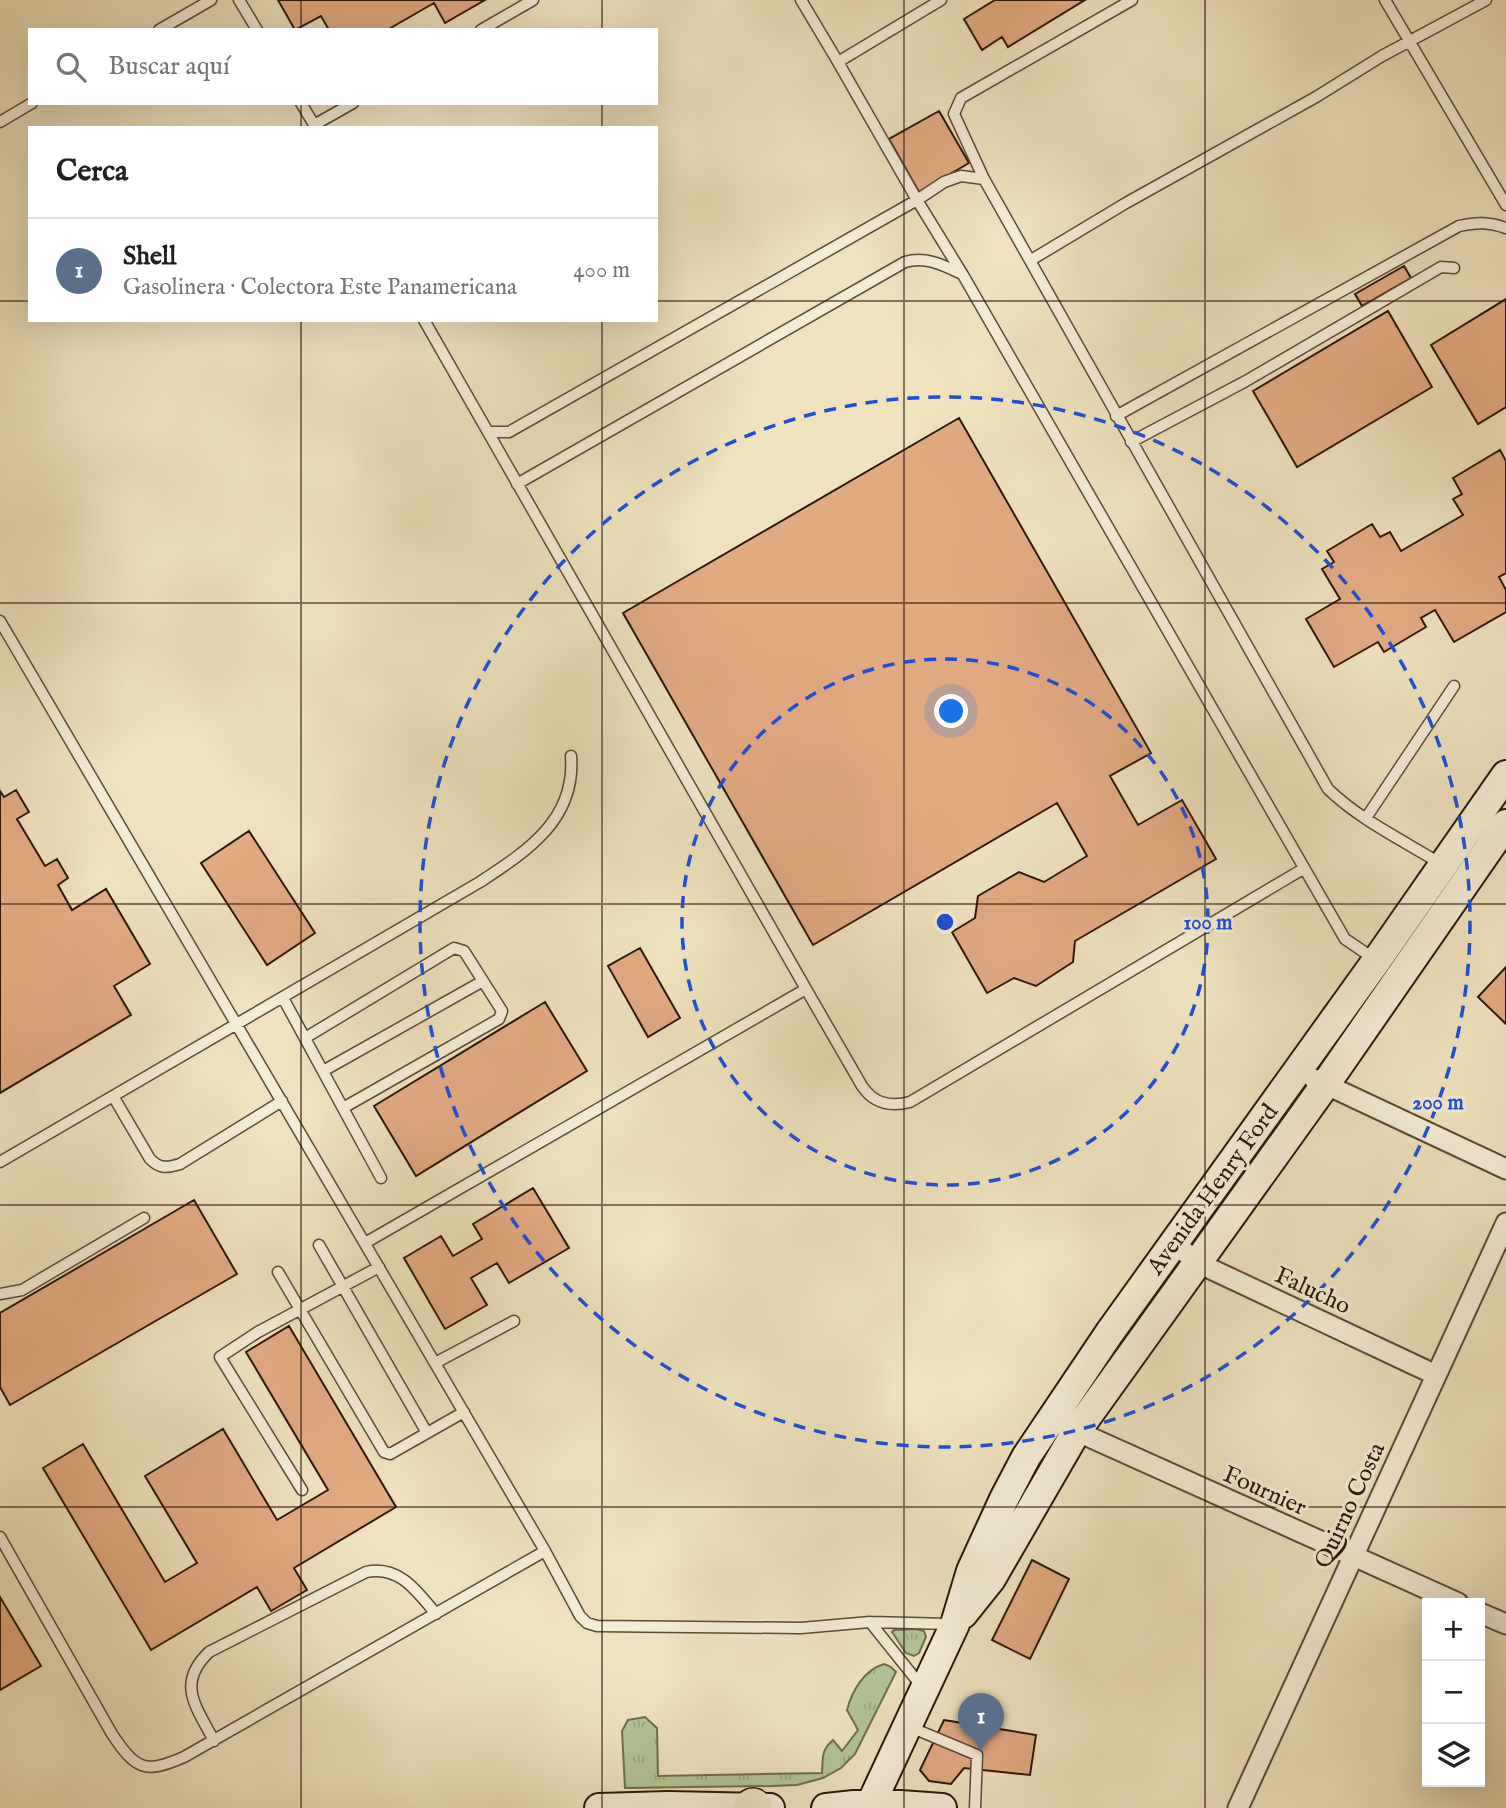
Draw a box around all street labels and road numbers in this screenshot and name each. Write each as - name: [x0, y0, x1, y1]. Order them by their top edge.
- street label: Avenida Henry Ford: [1140, 1098, 1286, 1282]
- street label: Falucho: [1270, 1260, 1355, 1322]
- street label: Quirno Costa: [1308, 1437, 1393, 1574]
- street label: Fournier: [1218, 1459, 1311, 1524]

